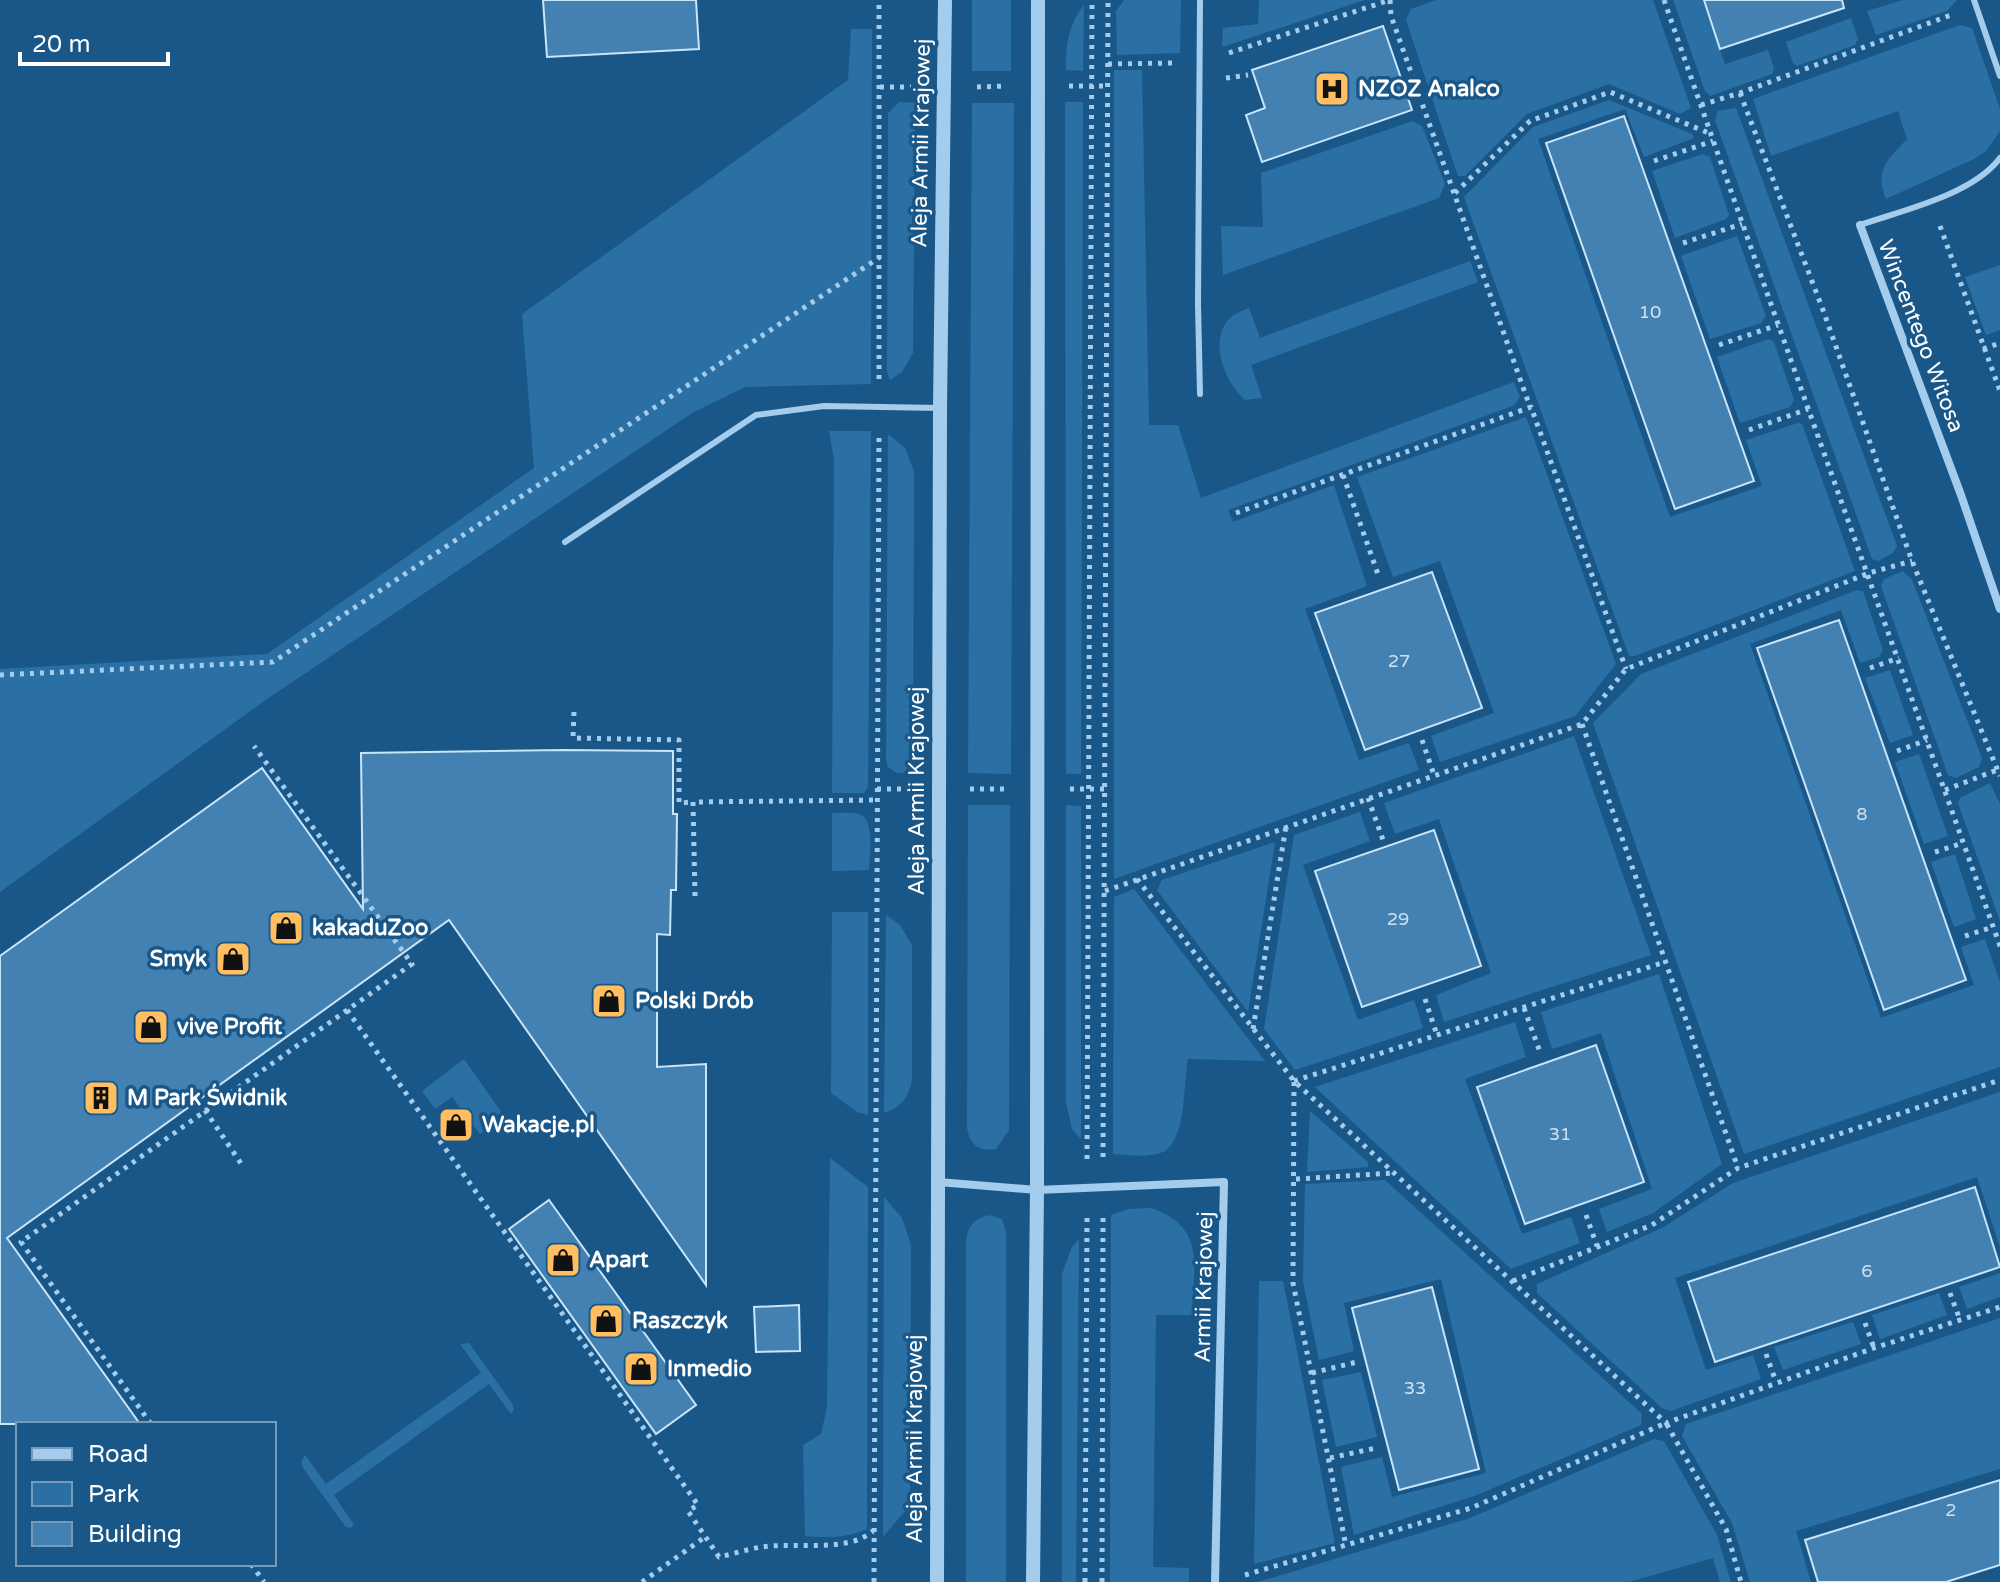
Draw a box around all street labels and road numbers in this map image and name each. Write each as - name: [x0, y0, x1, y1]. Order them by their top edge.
- street label: Aleja Armii Krajowej: [906, 38, 936, 248]
- street label: Wincentego Witosa: [1872, 236, 1970, 436]
- street label: Aleja Armii Krajowej: [904, 686, 930, 896]
- street label: Armii Krajowej: [1190, 1211, 1218, 1363]
- street label: Aleja Armii Krajowej: [902, 1334, 928, 1544]

